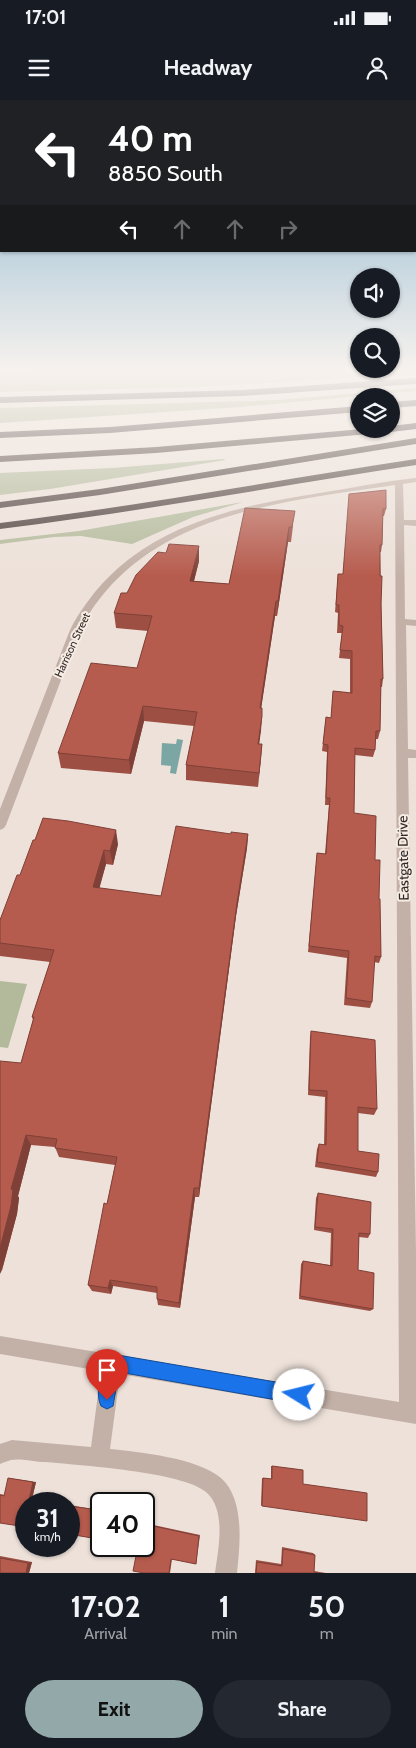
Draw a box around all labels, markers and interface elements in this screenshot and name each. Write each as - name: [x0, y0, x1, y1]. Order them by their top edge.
- text: 17:01: [25, 6, 66, 29]
- icon: menu: [25, 54, 53, 82]
- text: Headway: [164, 54, 252, 81]
- icon: person: [363, 54, 391, 82]
- text: 40 m: [108, 117, 193, 160]
- icon: left: [25, 120, 90, 185]
- text: 8850 South: [108, 160, 223, 187]
- icon: left: [115, 215, 143, 243]
- icon: ahead: [168, 215, 196, 243]
- icon: ahead: [221, 215, 249, 243]
- icon: right: [274, 215, 302, 243]
- map controls: [350, 268, 400, 438]
- button: sound: [350, 268, 400, 318]
- button: search: [350, 328, 400, 378]
- button: layers: [350, 388, 400, 438]
- street label: Harrison Street: [51, 610, 93, 680]
- street label: Eastgate Drive: [393, 815, 413, 901]
- pin: [86, 1349, 128, 1400]
- icon: arrive: [93, 1356, 121, 1384]
- position arrow: [272, 1368, 324, 1420]
- speed limit sign: 40: [90, 1492, 155, 1557]
- text: 31: [36, 1503, 59, 1533]
- text: km/h: [34, 1529, 61, 1544]
- text: 17:02: [71, 1588, 141, 1625]
- text: 1: [219, 1588, 230, 1625]
- text: 50: [308, 1588, 345, 1625]
- text: Arrival: [84, 1624, 127, 1643]
- text: min: [211, 1624, 238, 1643]
- text: m: [320, 1624, 334, 1643]
- button: Exit: [25, 1680, 203, 1738]
- button: Share: [213, 1680, 391, 1738]

